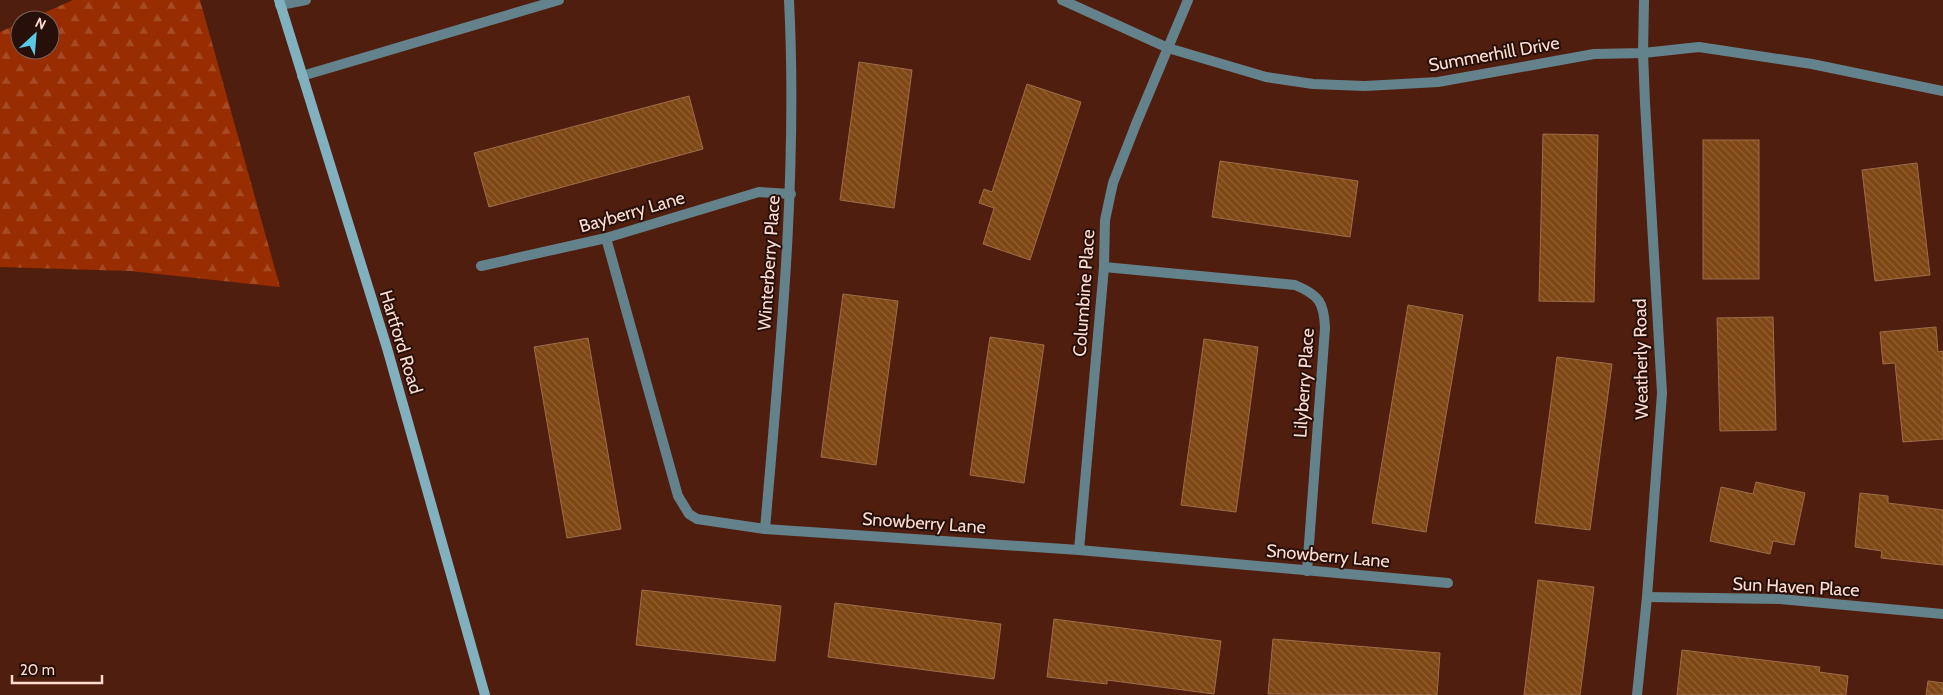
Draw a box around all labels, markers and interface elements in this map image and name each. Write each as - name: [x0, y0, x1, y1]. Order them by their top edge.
- north arrow: [10, 10, 60, 60]
- text: N: [32, 13, 49, 34]
- street label: Summerhill Drive: [1427, 32, 1561, 76]
- street label: Bayberry Lane: [577, 186, 687, 238]
- street label: Winterberry Place: [753, 195, 785, 331]
- street label: Columbine Place: [1069, 229, 1099, 357]
- street label: Hartford Road: [375, 288, 427, 396]
- street label: Weatherly Road: [1629, 298, 1653, 420]
- street label: Lilyberry Place: [1289, 327, 1319, 439]
- street label: Snowberry Lane: [861, 508, 987, 538]
- street label: Snowberry Lane: [1265, 540, 1391, 572]
- street label: Sun Haven Place: [1732, 573, 1860, 601]
- scale bar: [12, 652, 102, 684]
- text: 20 m: [20, 661, 55, 679]

